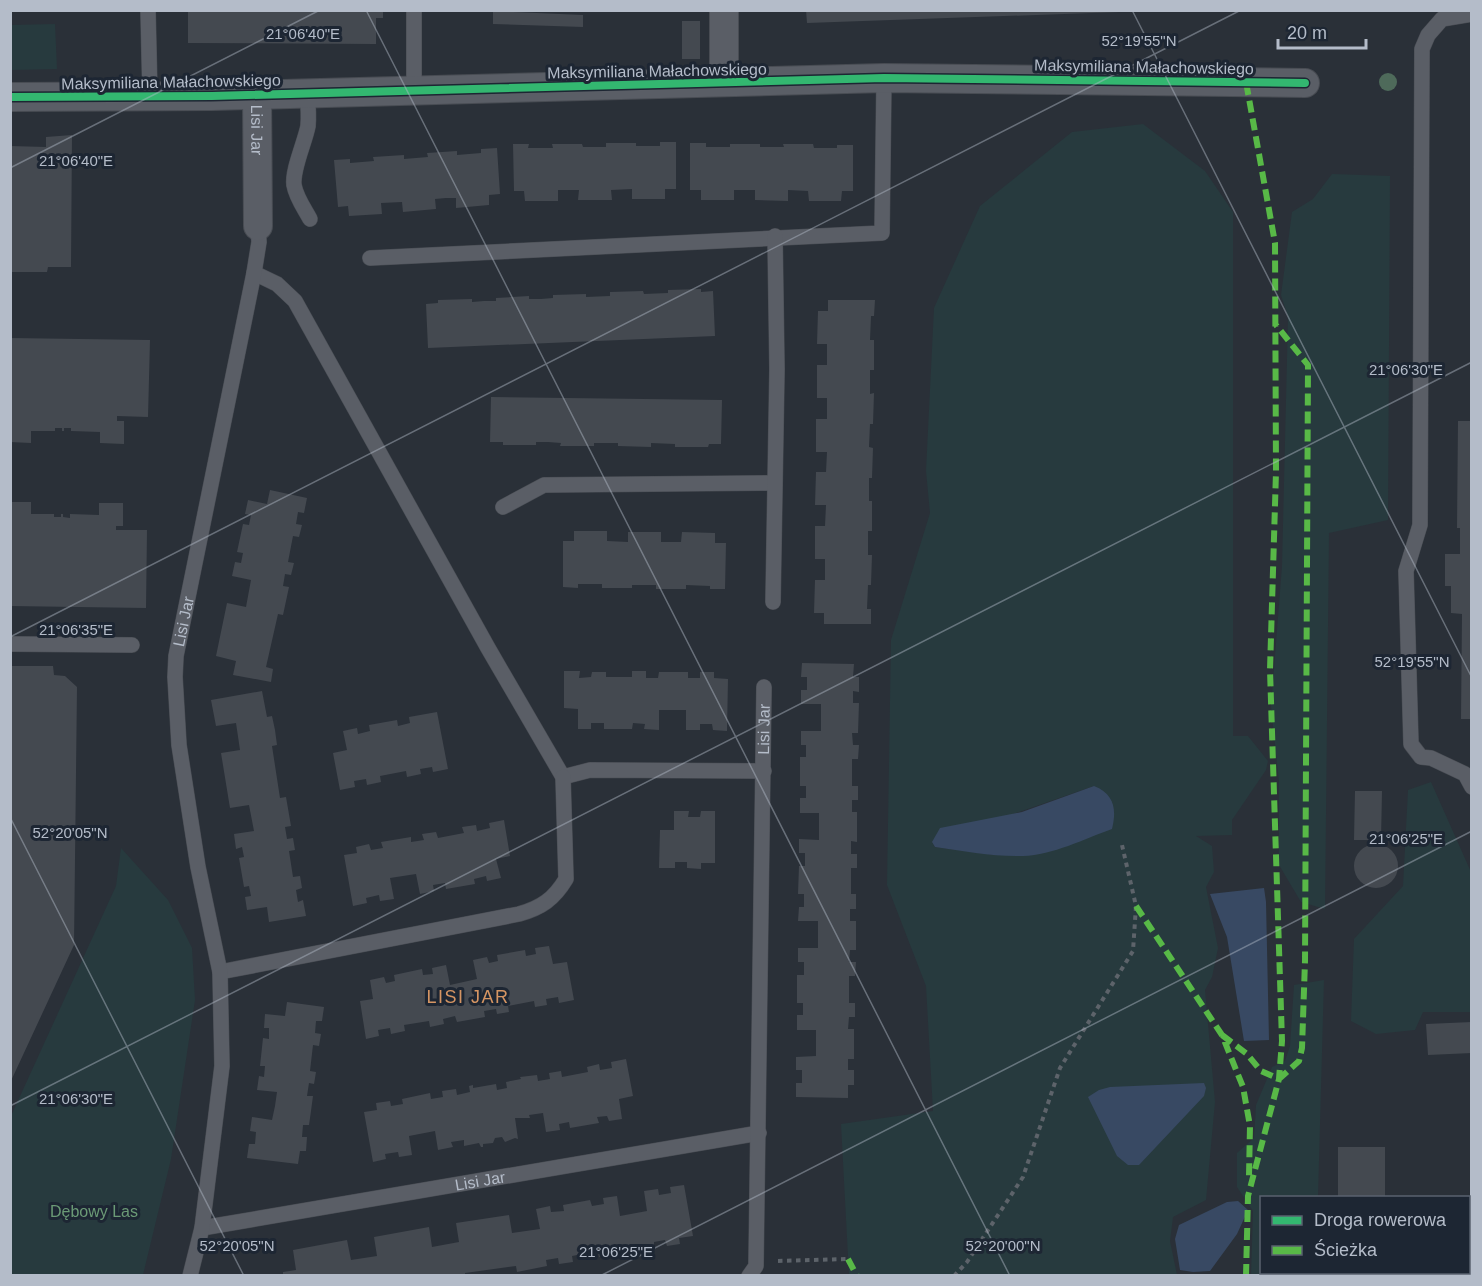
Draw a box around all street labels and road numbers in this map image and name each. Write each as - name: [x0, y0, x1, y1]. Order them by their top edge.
- street label: Maksymiliana Małachowskiego: [1034, 57, 1254, 77]
- street label: Maksymiliana Małachowskiego: [547, 61, 767, 81]
- street label: Maksymiliana Małachowskiego: [61, 72, 281, 92]
- street label: Lisi Jar: [249, 105, 266, 156]
- street label: Lisi Jar: [170, 594, 197, 648]
- street label: Lisi Jar: [755, 703, 772, 755]
- street label: Lisi Jar: [454, 1168, 507, 1193]

